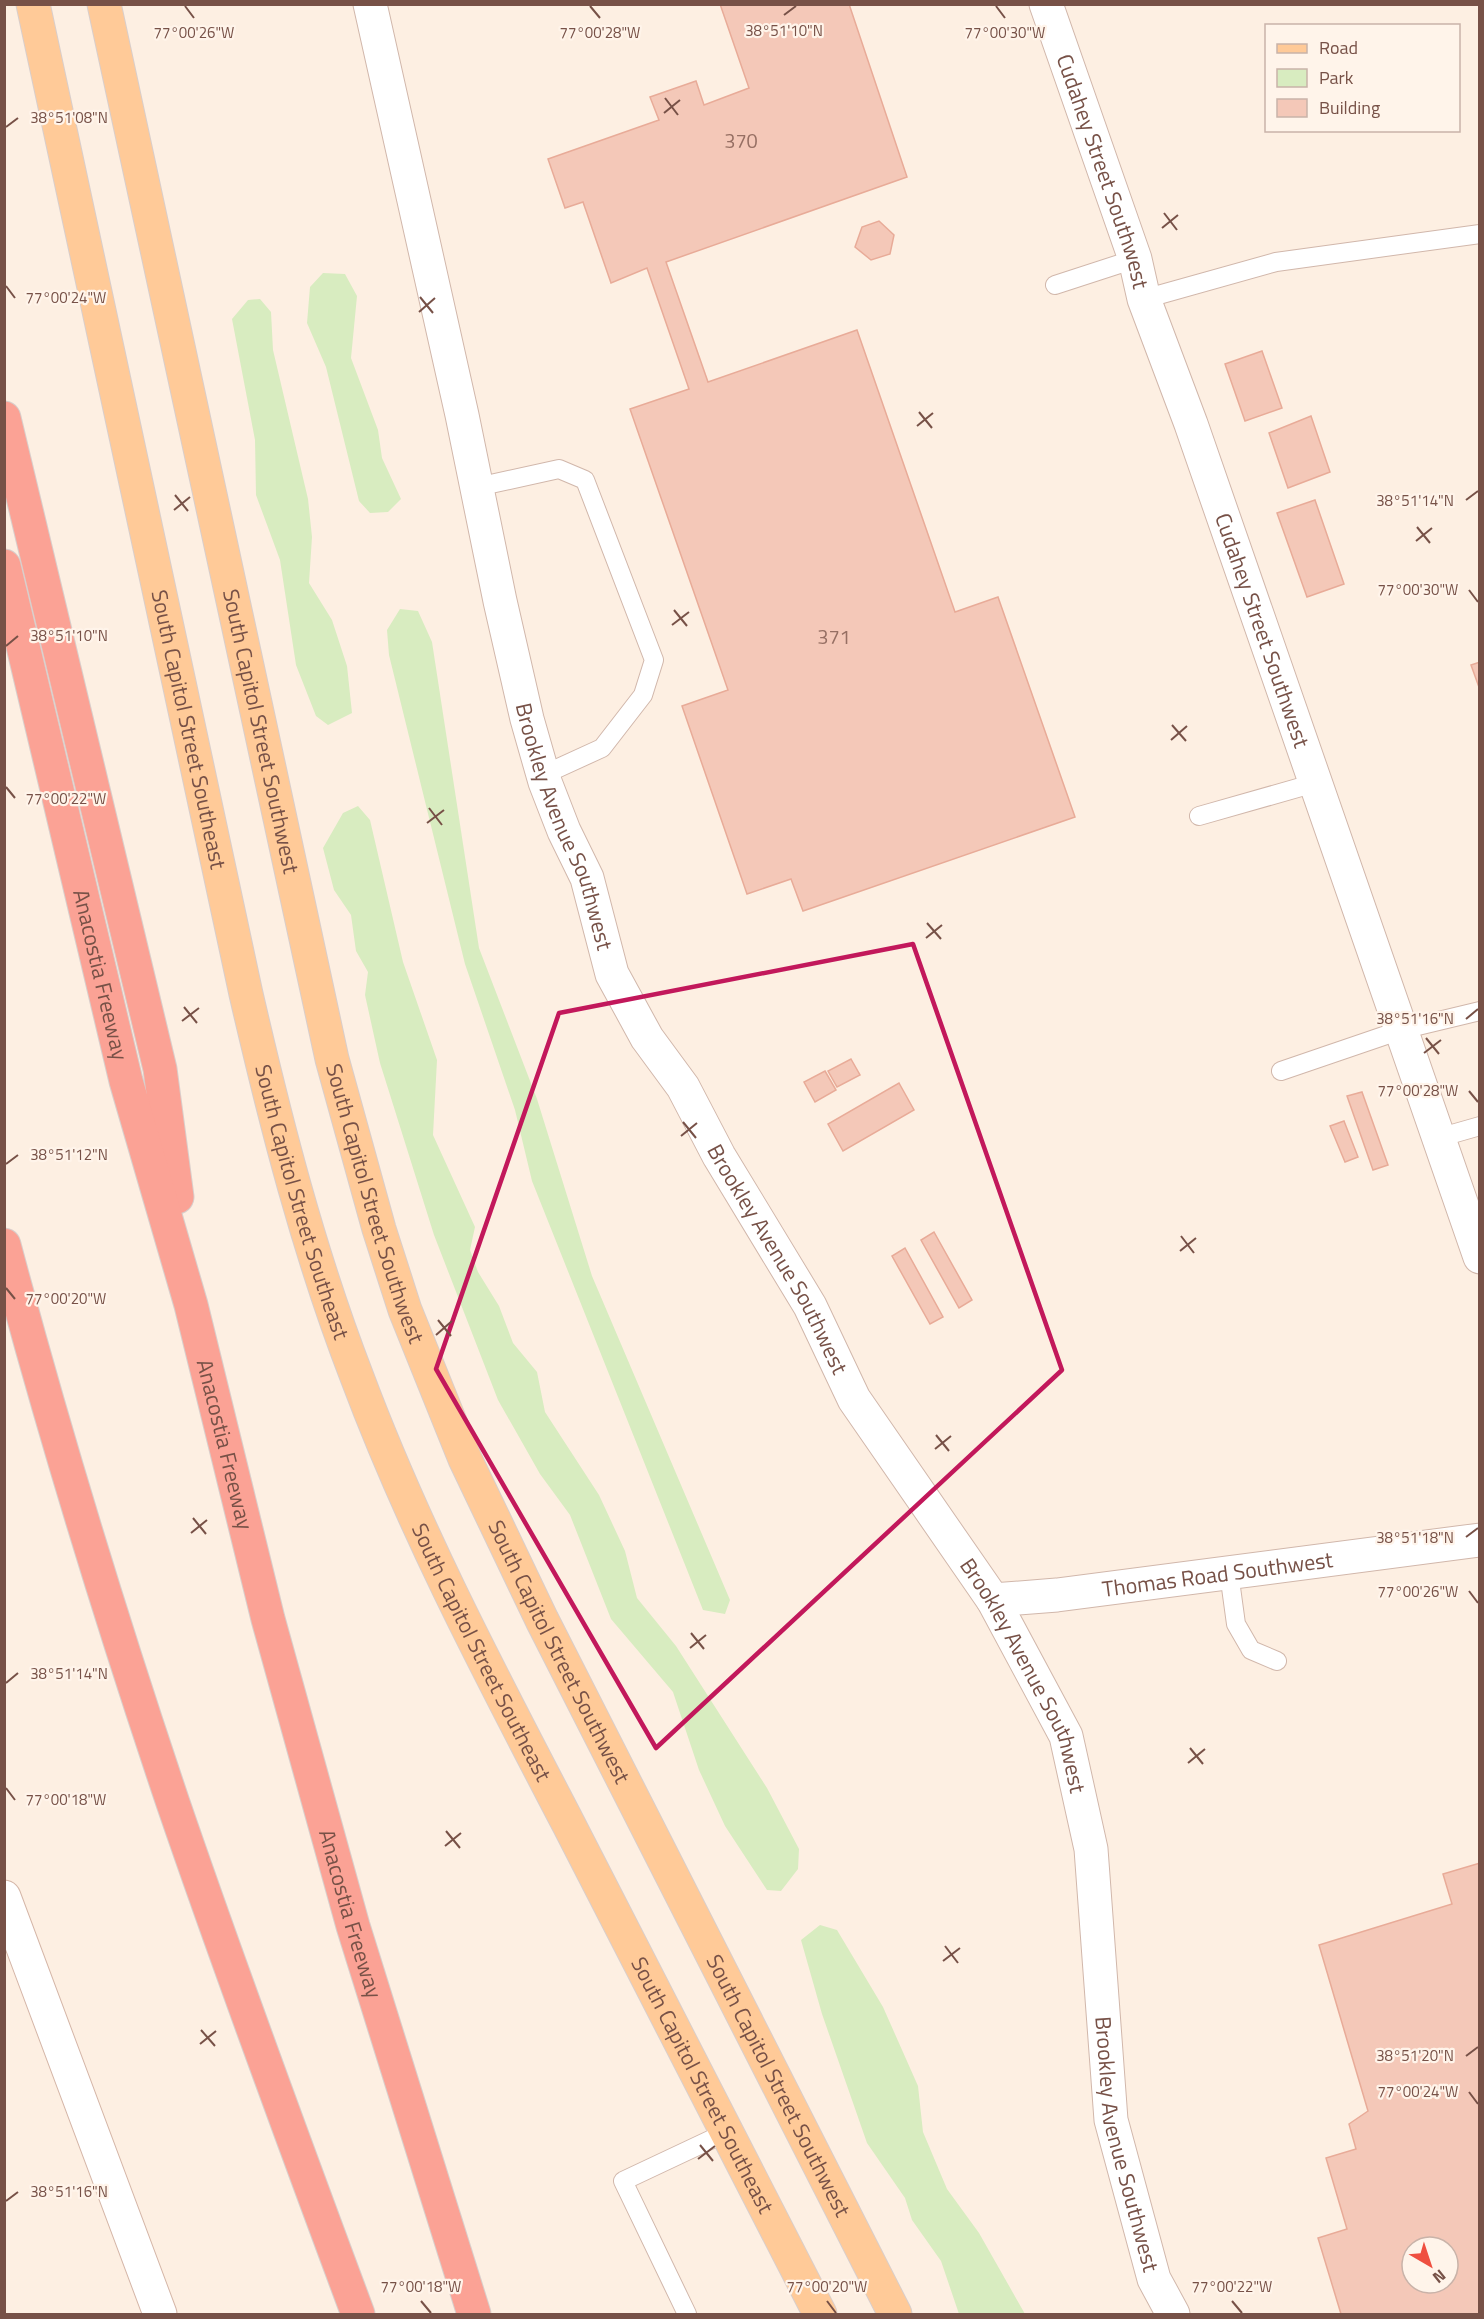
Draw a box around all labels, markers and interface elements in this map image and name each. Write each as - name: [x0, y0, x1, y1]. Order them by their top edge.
- text: 38°51'10"N: [745, 19, 823, 42]
- text: 77°00'26"W: [154, 21, 234, 44]
- text: 77°00'28"W: [560, 21, 640, 44]
- text: 77°00'30"W: [965, 21, 1045, 44]
- legend: [1265, 24, 1460, 132]
- text: Road: [1319, 34, 1358, 61]
- street label: Cudahey Street Southwest: [1048, 49, 1158, 292]
- text: Park: [1319, 64, 1354, 91]
- text: Building: [1319, 94, 1380, 121]
- text: 38°51'08"N: [30, 106, 108, 129]
- house number: 370: [724, 125, 758, 156]
- text: 77°00'24"W: [26, 286, 106, 309]
- text: 38°51'14"N: [1376, 489, 1454, 512]
- street label: Cudahey Street Southwest: [1206, 508, 1319, 753]
- text: 77°00'30"W: [1378, 578, 1458, 601]
- street label: South Capitol Street Southwest: [214, 586, 309, 877]
- street label: South Capitol Street Southeast: [142, 587, 236, 873]
- house number: 371: [817, 621, 851, 652]
- text: 38°51'10"N: [30, 624, 108, 647]
- street label: Brookley Avenue Southwest: [507, 699, 622, 954]
- text: 77°00'22"W: [26, 787, 106, 810]
- street label: Anacostia Freeway: [64, 886, 138, 1064]
- text: 38°51'16"N: [1376, 1007, 1454, 1030]
- street label: South Capitol Street Southwest: [317, 1060, 434, 1349]
- street label: South Capitol Street Southeast: [246, 1061, 359, 1344]
- text: 77°00'28"W: [1378, 1079, 1458, 1102]
- street label: Brookley Avenue Southwest: [699, 1138, 857, 1380]
- text: 38°51'12"N: [30, 1143, 108, 1166]
- text: 77°00'20"W: [26, 1287, 106, 1310]
- street label: Anacostia Freeway: [188, 1356, 263, 1534]
- street label: South Capitol Street Southwest: [480, 1514, 639, 1790]
- street label: South Capitol Street Southeast: [403, 1517, 561, 1788]
- text: 38°51'18"N: [1376, 1526, 1454, 1549]
- street label: Thomas Road Southwest: [1100, 1542, 1335, 1606]
- street label: Brookley Avenue Southwest: [952, 1551, 1095, 1796]
- text: 77°00'26"W: [1378, 1580, 1458, 1603]
- text: 38°51'14"N: [30, 1662, 108, 1685]
- text: 77°00'18"W: [26, 1788, 106, 1811]
- street label: Anacostia Freeway: [310, 1825, 392, 2003]
- street label: South Capitol Street Southwest: [698, 1948, 860, 2223]
- street label: South Capitol Street Southeast: [622, 1950, 783, 2220]
- street label: Brookley Avenue Southwest: [1086, 2015, 1168, 2276]
- text: 38°51'20"N: [1376, 2044, 1454, 2067]
- text: 77°00'24"W: [1378, 2080, 1458, 2103]
- text: 38°51'16"N: [30, 2180, 108, 2203]
- north arrow: [1400, 2235, 1460, 2295]
- text: N: [1428, 2264, 1451, 2289]
- text: 77°00'18"W: [381, 2275, 461, 2298]
- text: 77°00'20"W: [787, 2275, 867, 2298]
- text: 77°00'22"W: [1192, 2275, 1272, 2298]

